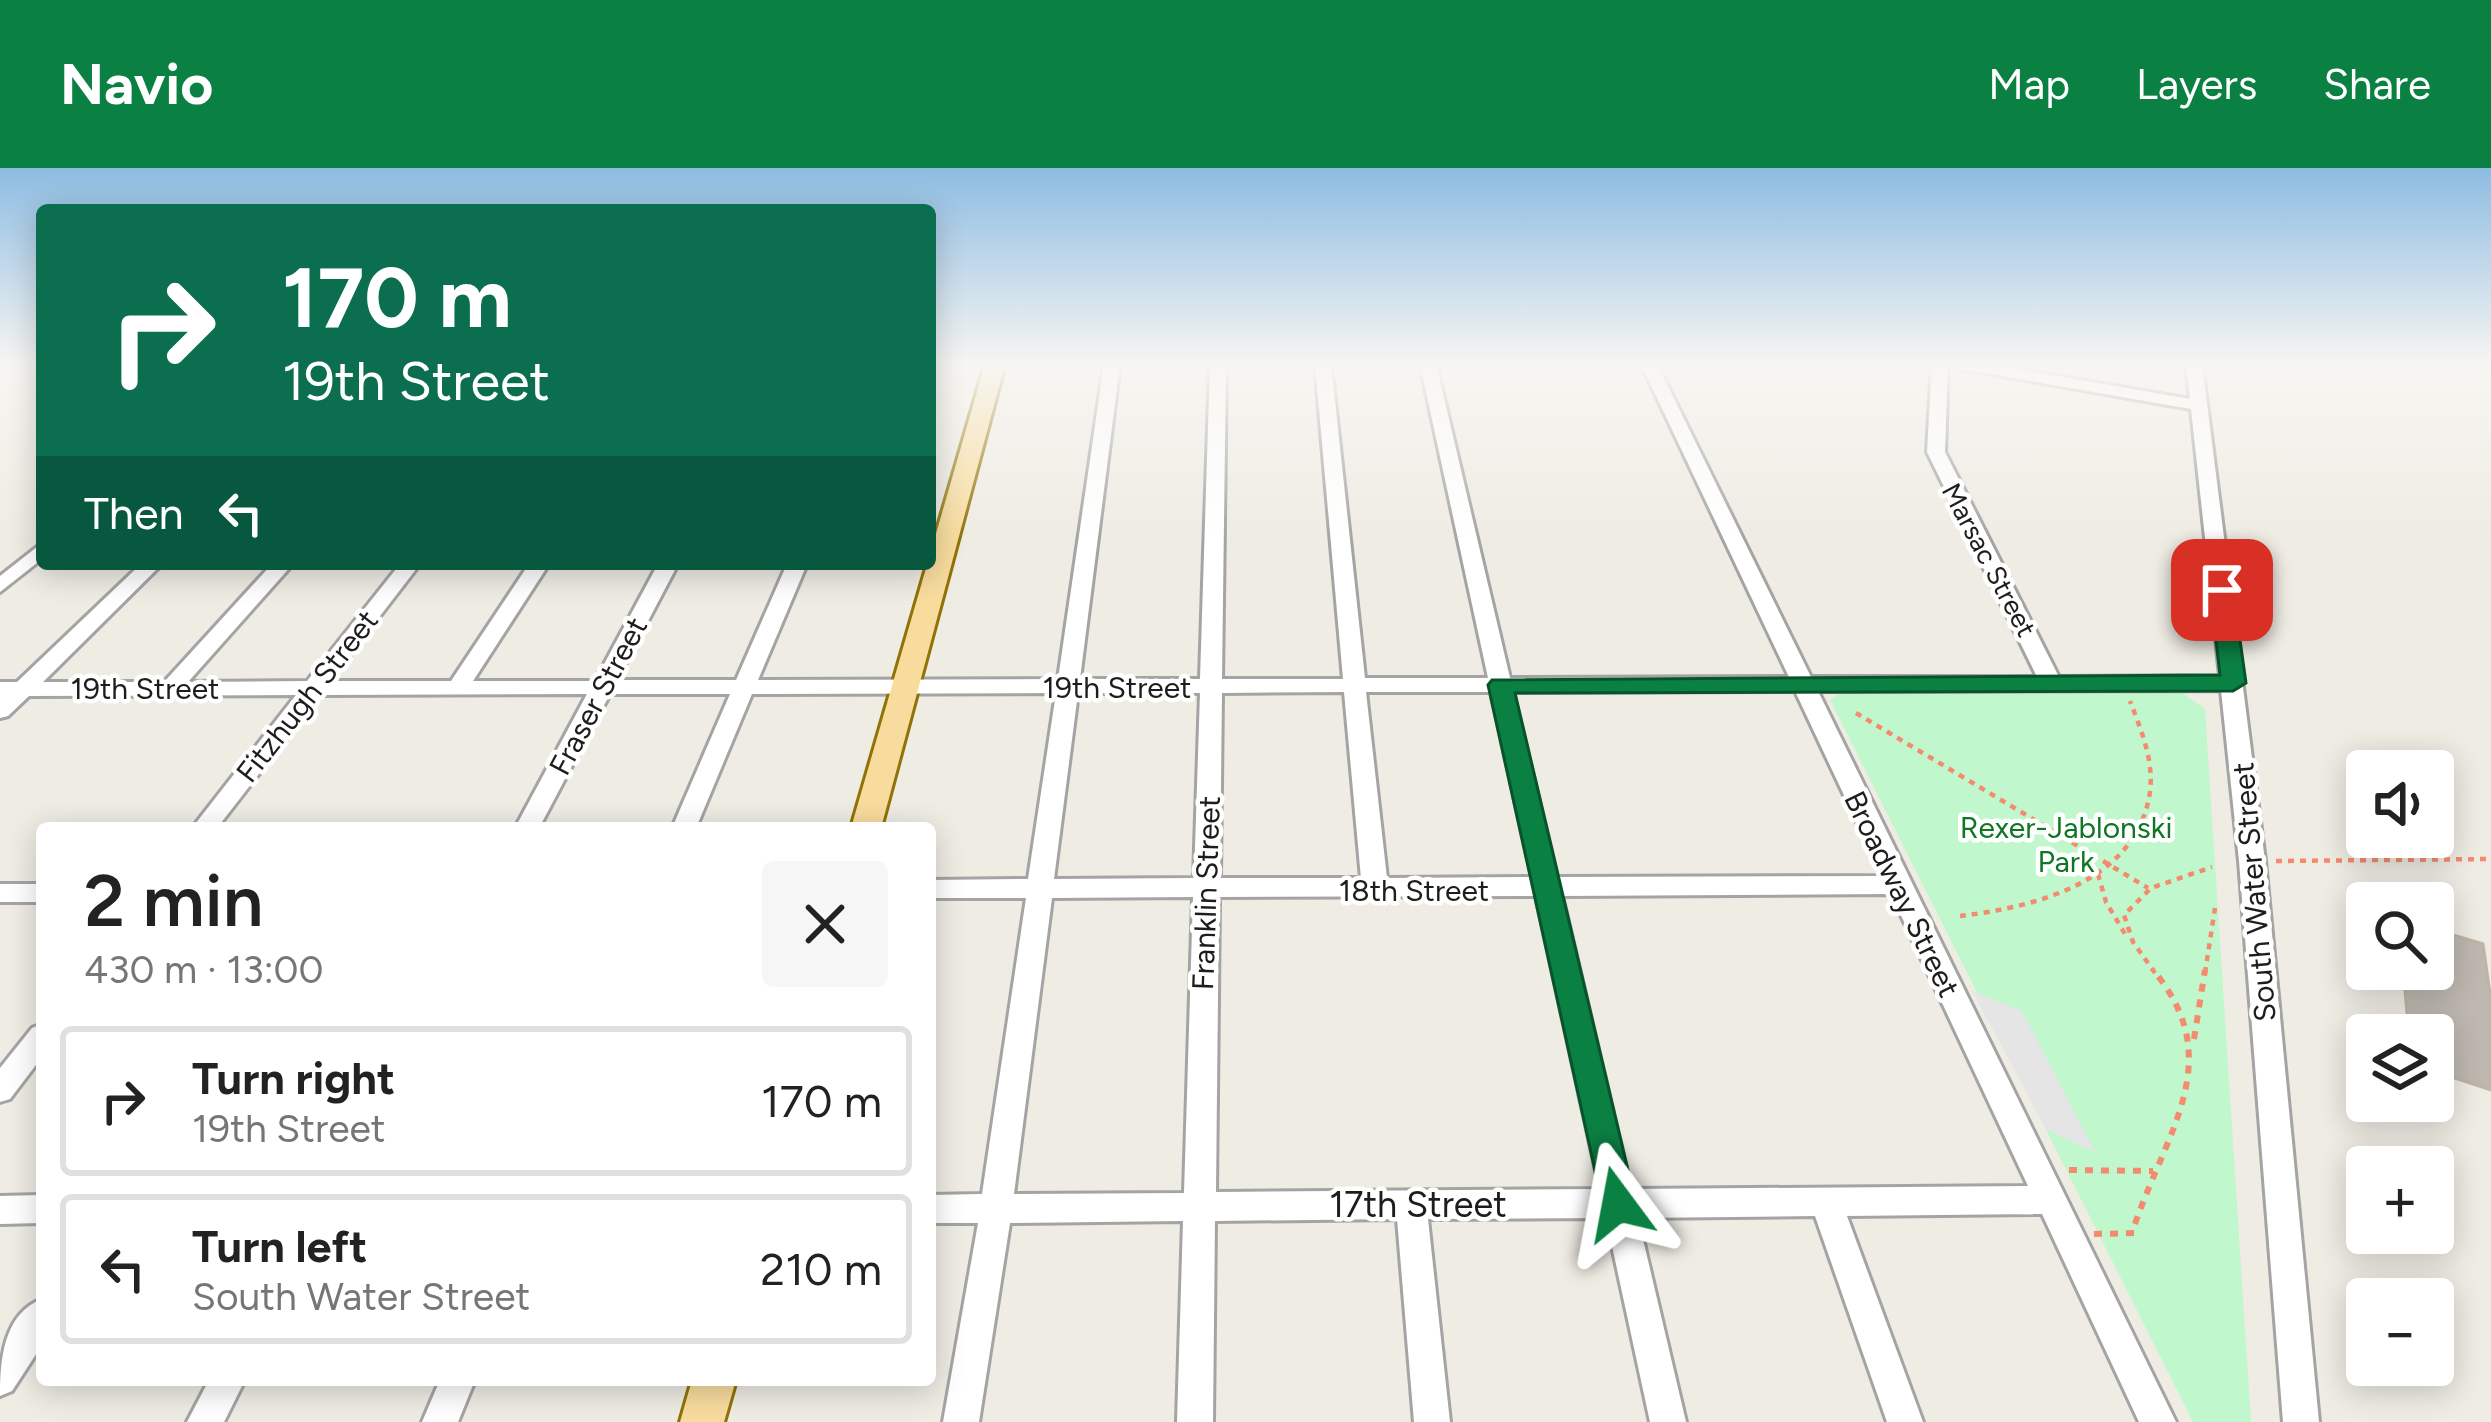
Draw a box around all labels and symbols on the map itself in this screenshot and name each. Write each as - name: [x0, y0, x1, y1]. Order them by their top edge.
- street label: Marsac Street: [1935, 478, 2043, 642]
- pin: [2171, 539, 2273, 641]
- street label: Fitzhugh Street: [228, 602, 386, 790]
- street label: Fraser Street: [541, 611, 655, 781]
- street label: 19th Street: [1043, 669, 1191, 706]
- street label: 19th Street: [71, 670, 219, 707]
- street label: South Water Street: [2224, 761, 2284, 1023]
- street label: Broadway Street: [1836, 785, 1968, 1003]
- street label: Franklin Street: [1184, 795, 1228, 991]
- park label: Rexer-Jablonski Park: [1960, 809, 2172, 880]
- street label: 18th Street: [1339, 872, 1489, 909]
- position arrow: [1555, 1141, 1681, 1267]
- street label: 17th Street: [1329, 1183, 1507, 1226]

